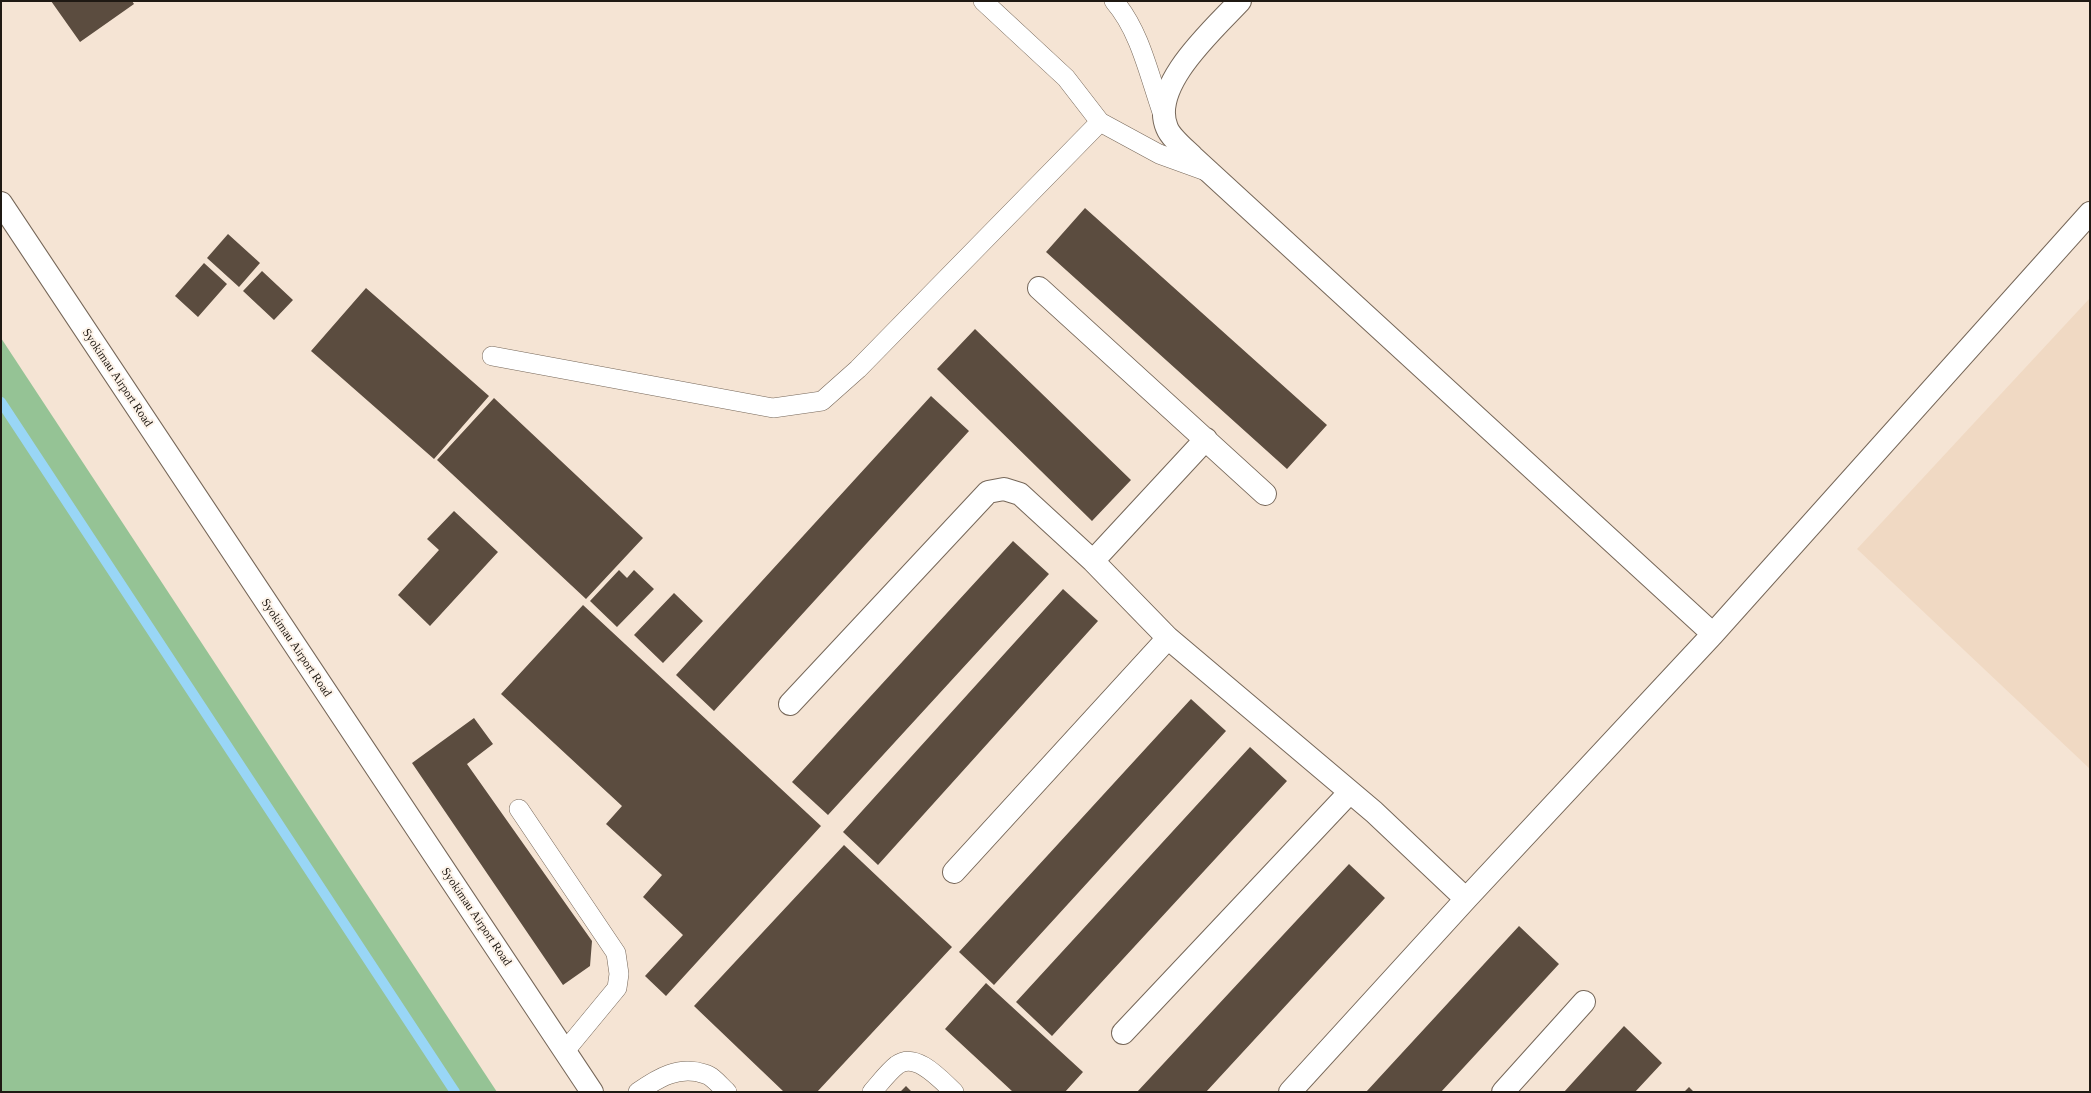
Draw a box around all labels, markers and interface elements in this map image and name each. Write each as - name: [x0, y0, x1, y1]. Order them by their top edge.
- street label: Syokimau Airport Road: [79, 326, 155, 430]
- street label: Syokimau Airport Road: [258, 596, 334, 700]
- street label: Syokimau Airport Road: [438, 865, 514, 969]

